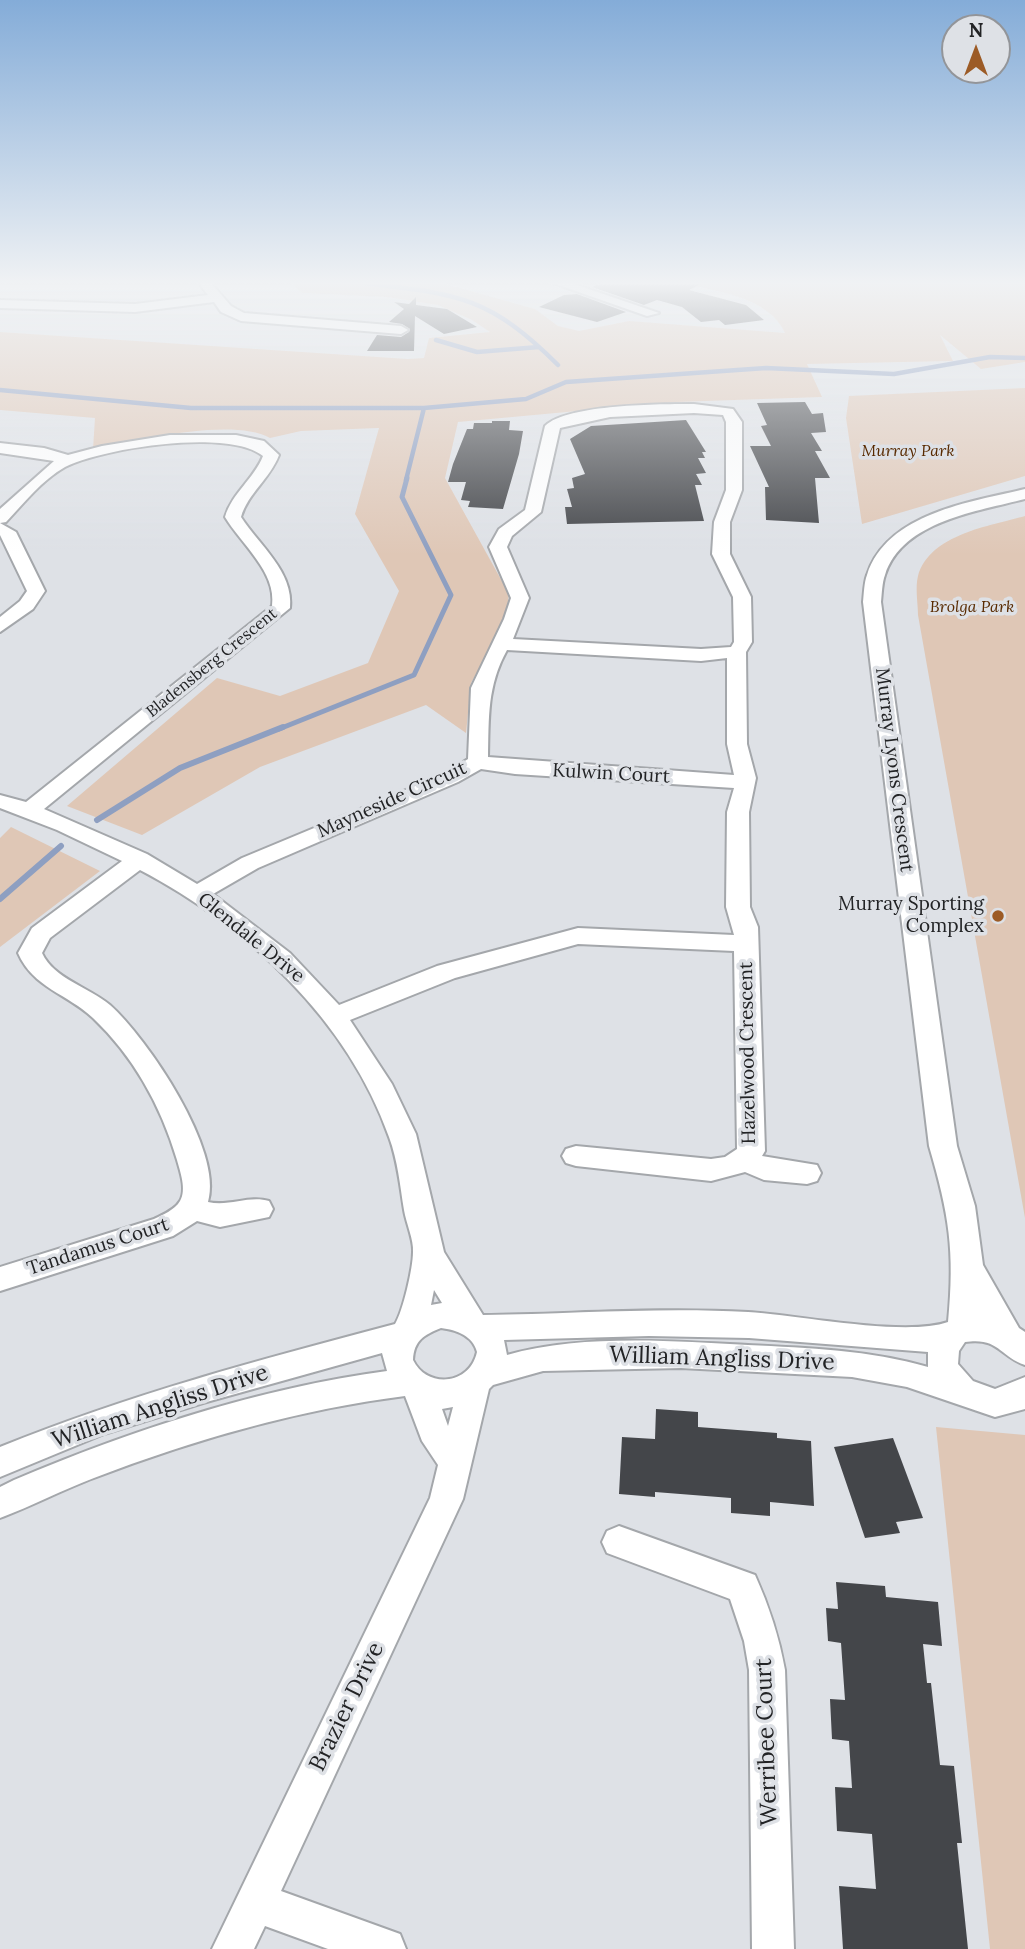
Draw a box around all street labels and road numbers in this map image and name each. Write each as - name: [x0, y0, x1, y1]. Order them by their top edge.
- street label: Bladensberg Crescent: [143, 604, 281, 722]
- street label: Murray Lyons Crescent: [870, 666, 918, 874]
- street label: Mayneside Circuit: [314, 757, 470, 843]
- street label: Kulwin Court: [552, 760, 670, 788]
- street label: Glendale Drive: [193, 888, 309, 988]
- street label: Hazelwood Crescent: [735, 962, 761, 1144]
- street label: Tandamus Court: [24, 1213, 172, 1281]
- street label: William Angliss Drive: [609, 1341, 835, 1377]
- street label: William Angliss Drive: [48, 1359, 272, 1455]
- street label: Brazier Drive: [304, 1638, 390, 1776]
- street label: Werribee Court: [750, 1658, 784, 1826]

